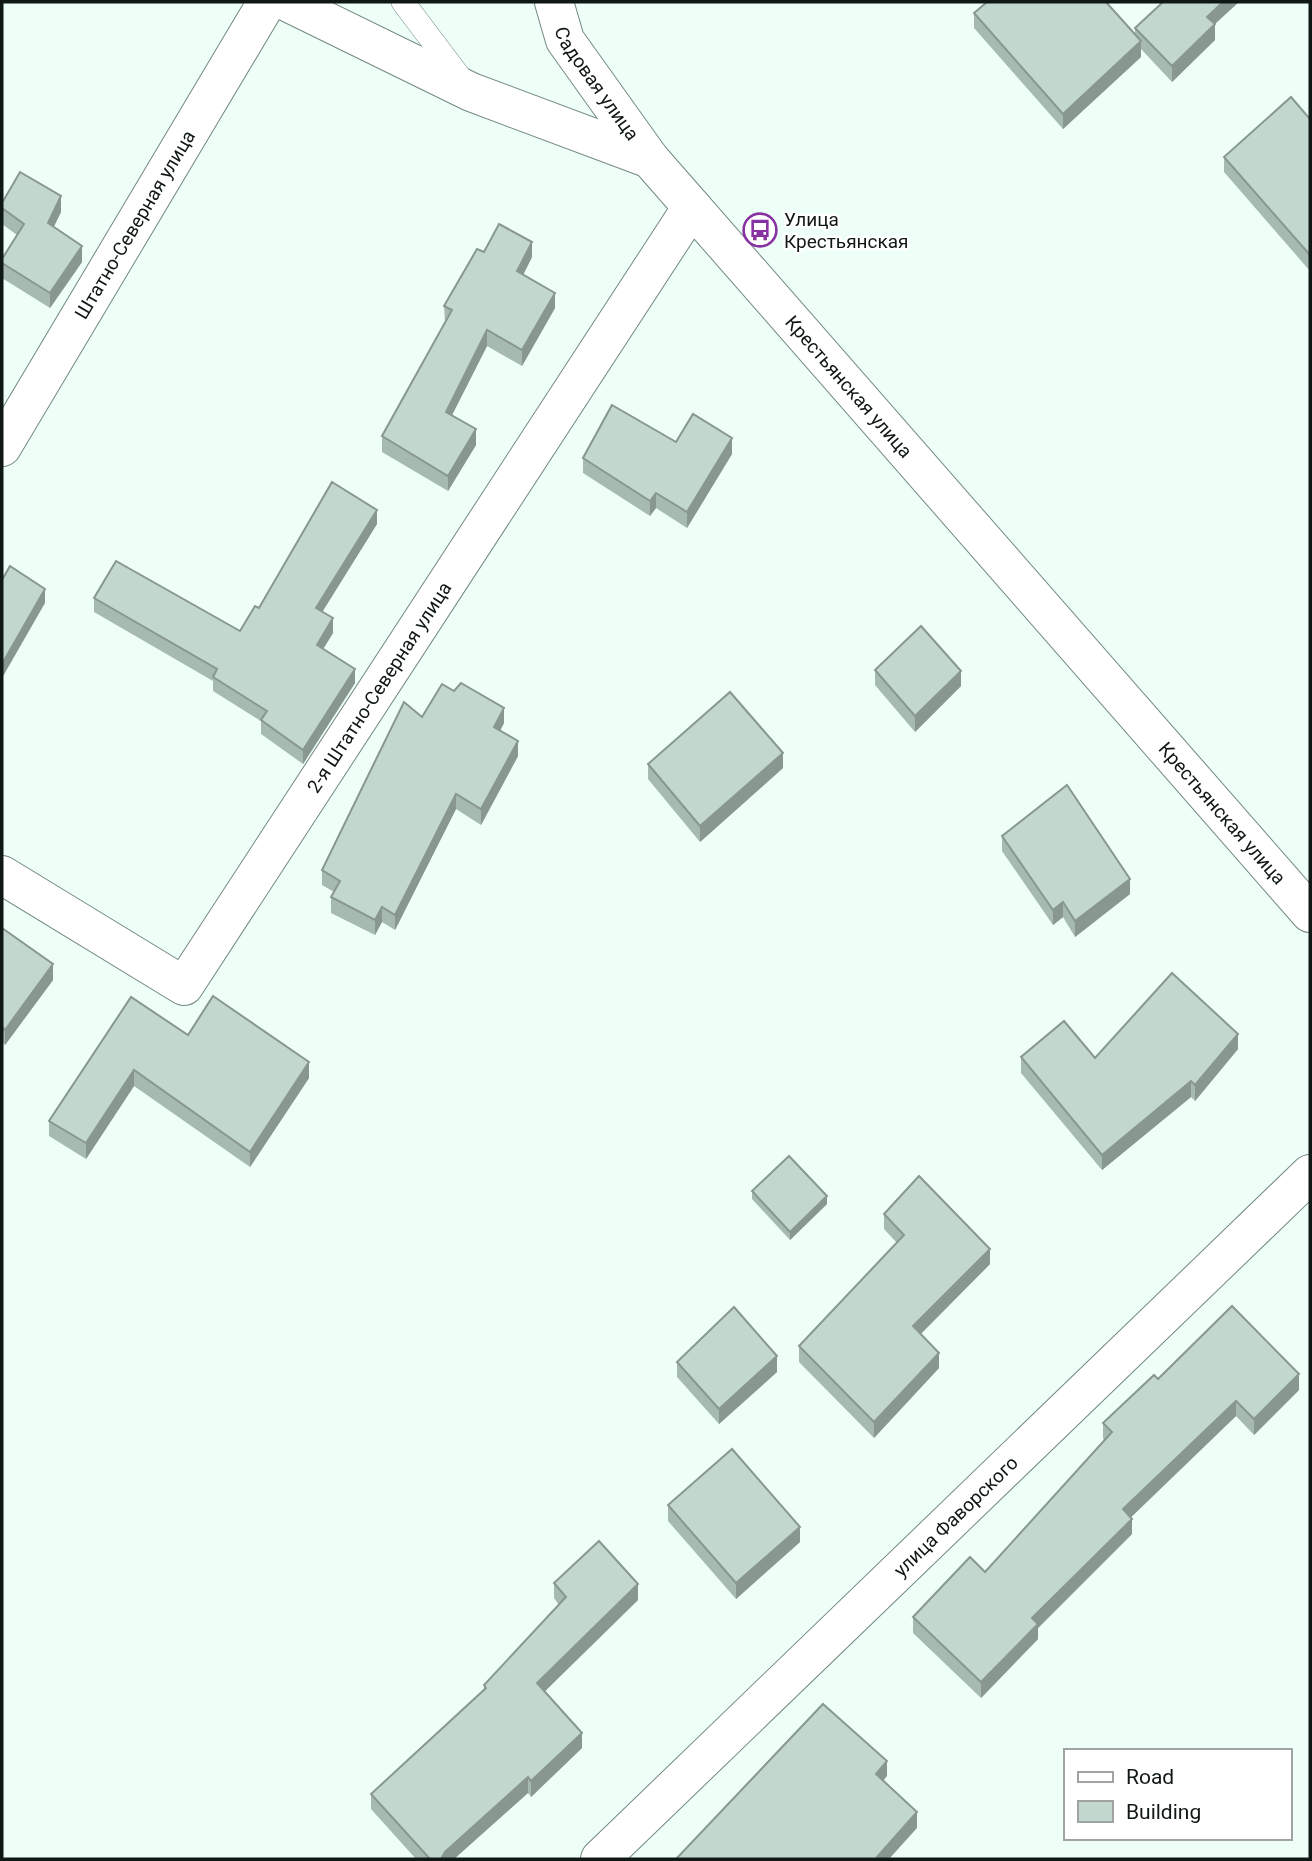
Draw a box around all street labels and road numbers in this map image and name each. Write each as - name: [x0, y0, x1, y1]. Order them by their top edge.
- street label: Садовая улица: [550, 24, 644, 145]
- street label: Штатно-Северная улица: [69, 126, 200, 323]
- street label: Крестьянская улица: [781, 311, 917, 462]
- street label: 2-я Штатно-Северная улица: [302, 577, 456, 797]
- street label: Крестьянская улица: [1154, 737, 1291, 889]
- street label: улица Фаворского: [889, 1451, 1022, 1581]

